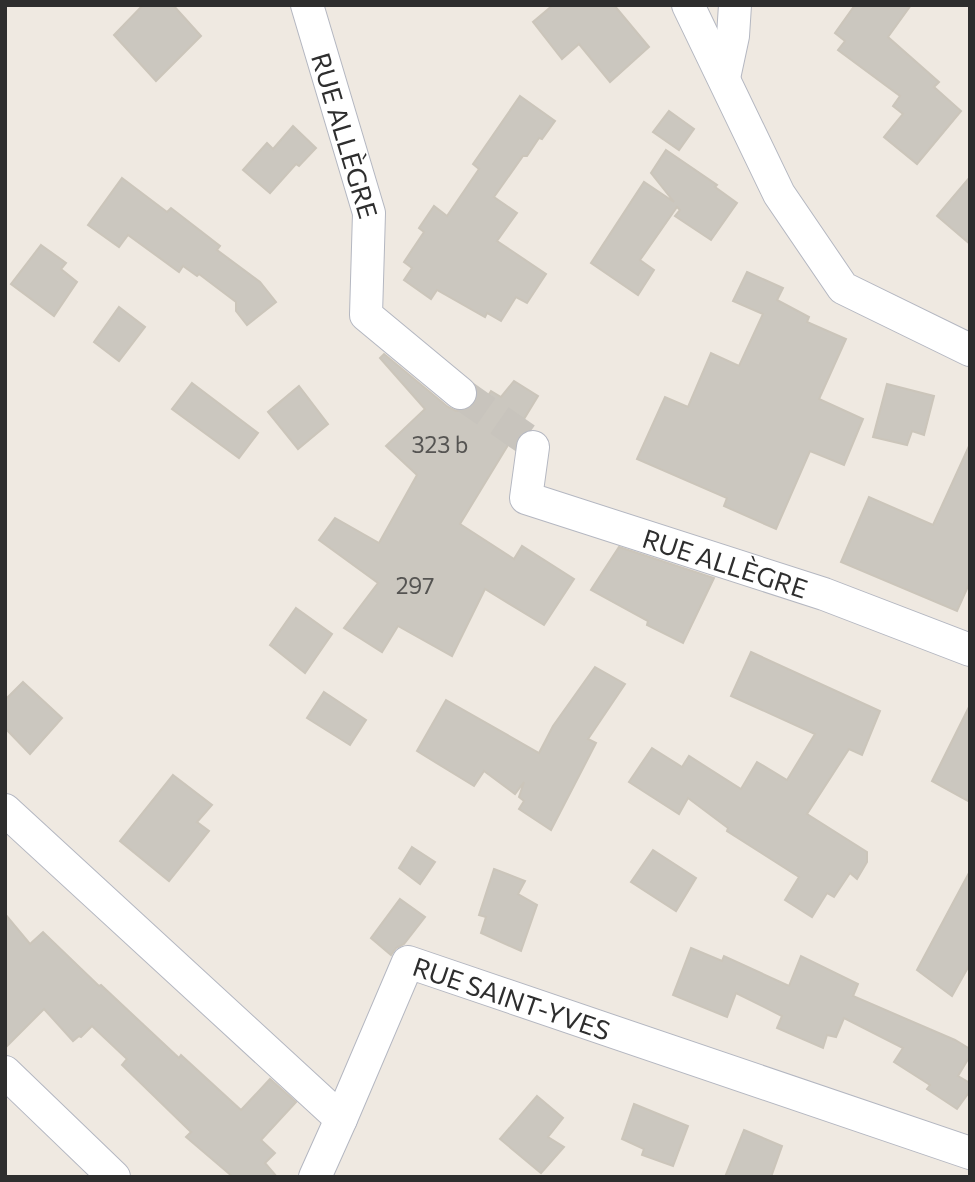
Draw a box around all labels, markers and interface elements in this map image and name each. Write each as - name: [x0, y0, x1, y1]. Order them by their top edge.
- street label: RUE ALLÈGRE: [307, 49, 385, 222]
- house number: 323 b: [412, 430, 468, 458]
- street label: RUE ALLÈGRE: [639, 521, 812, 603]
- house number: 297: [396, 571, 434, 599]
- street label: RUE SAINT-YVES: [409, 949, 615, 1045]

